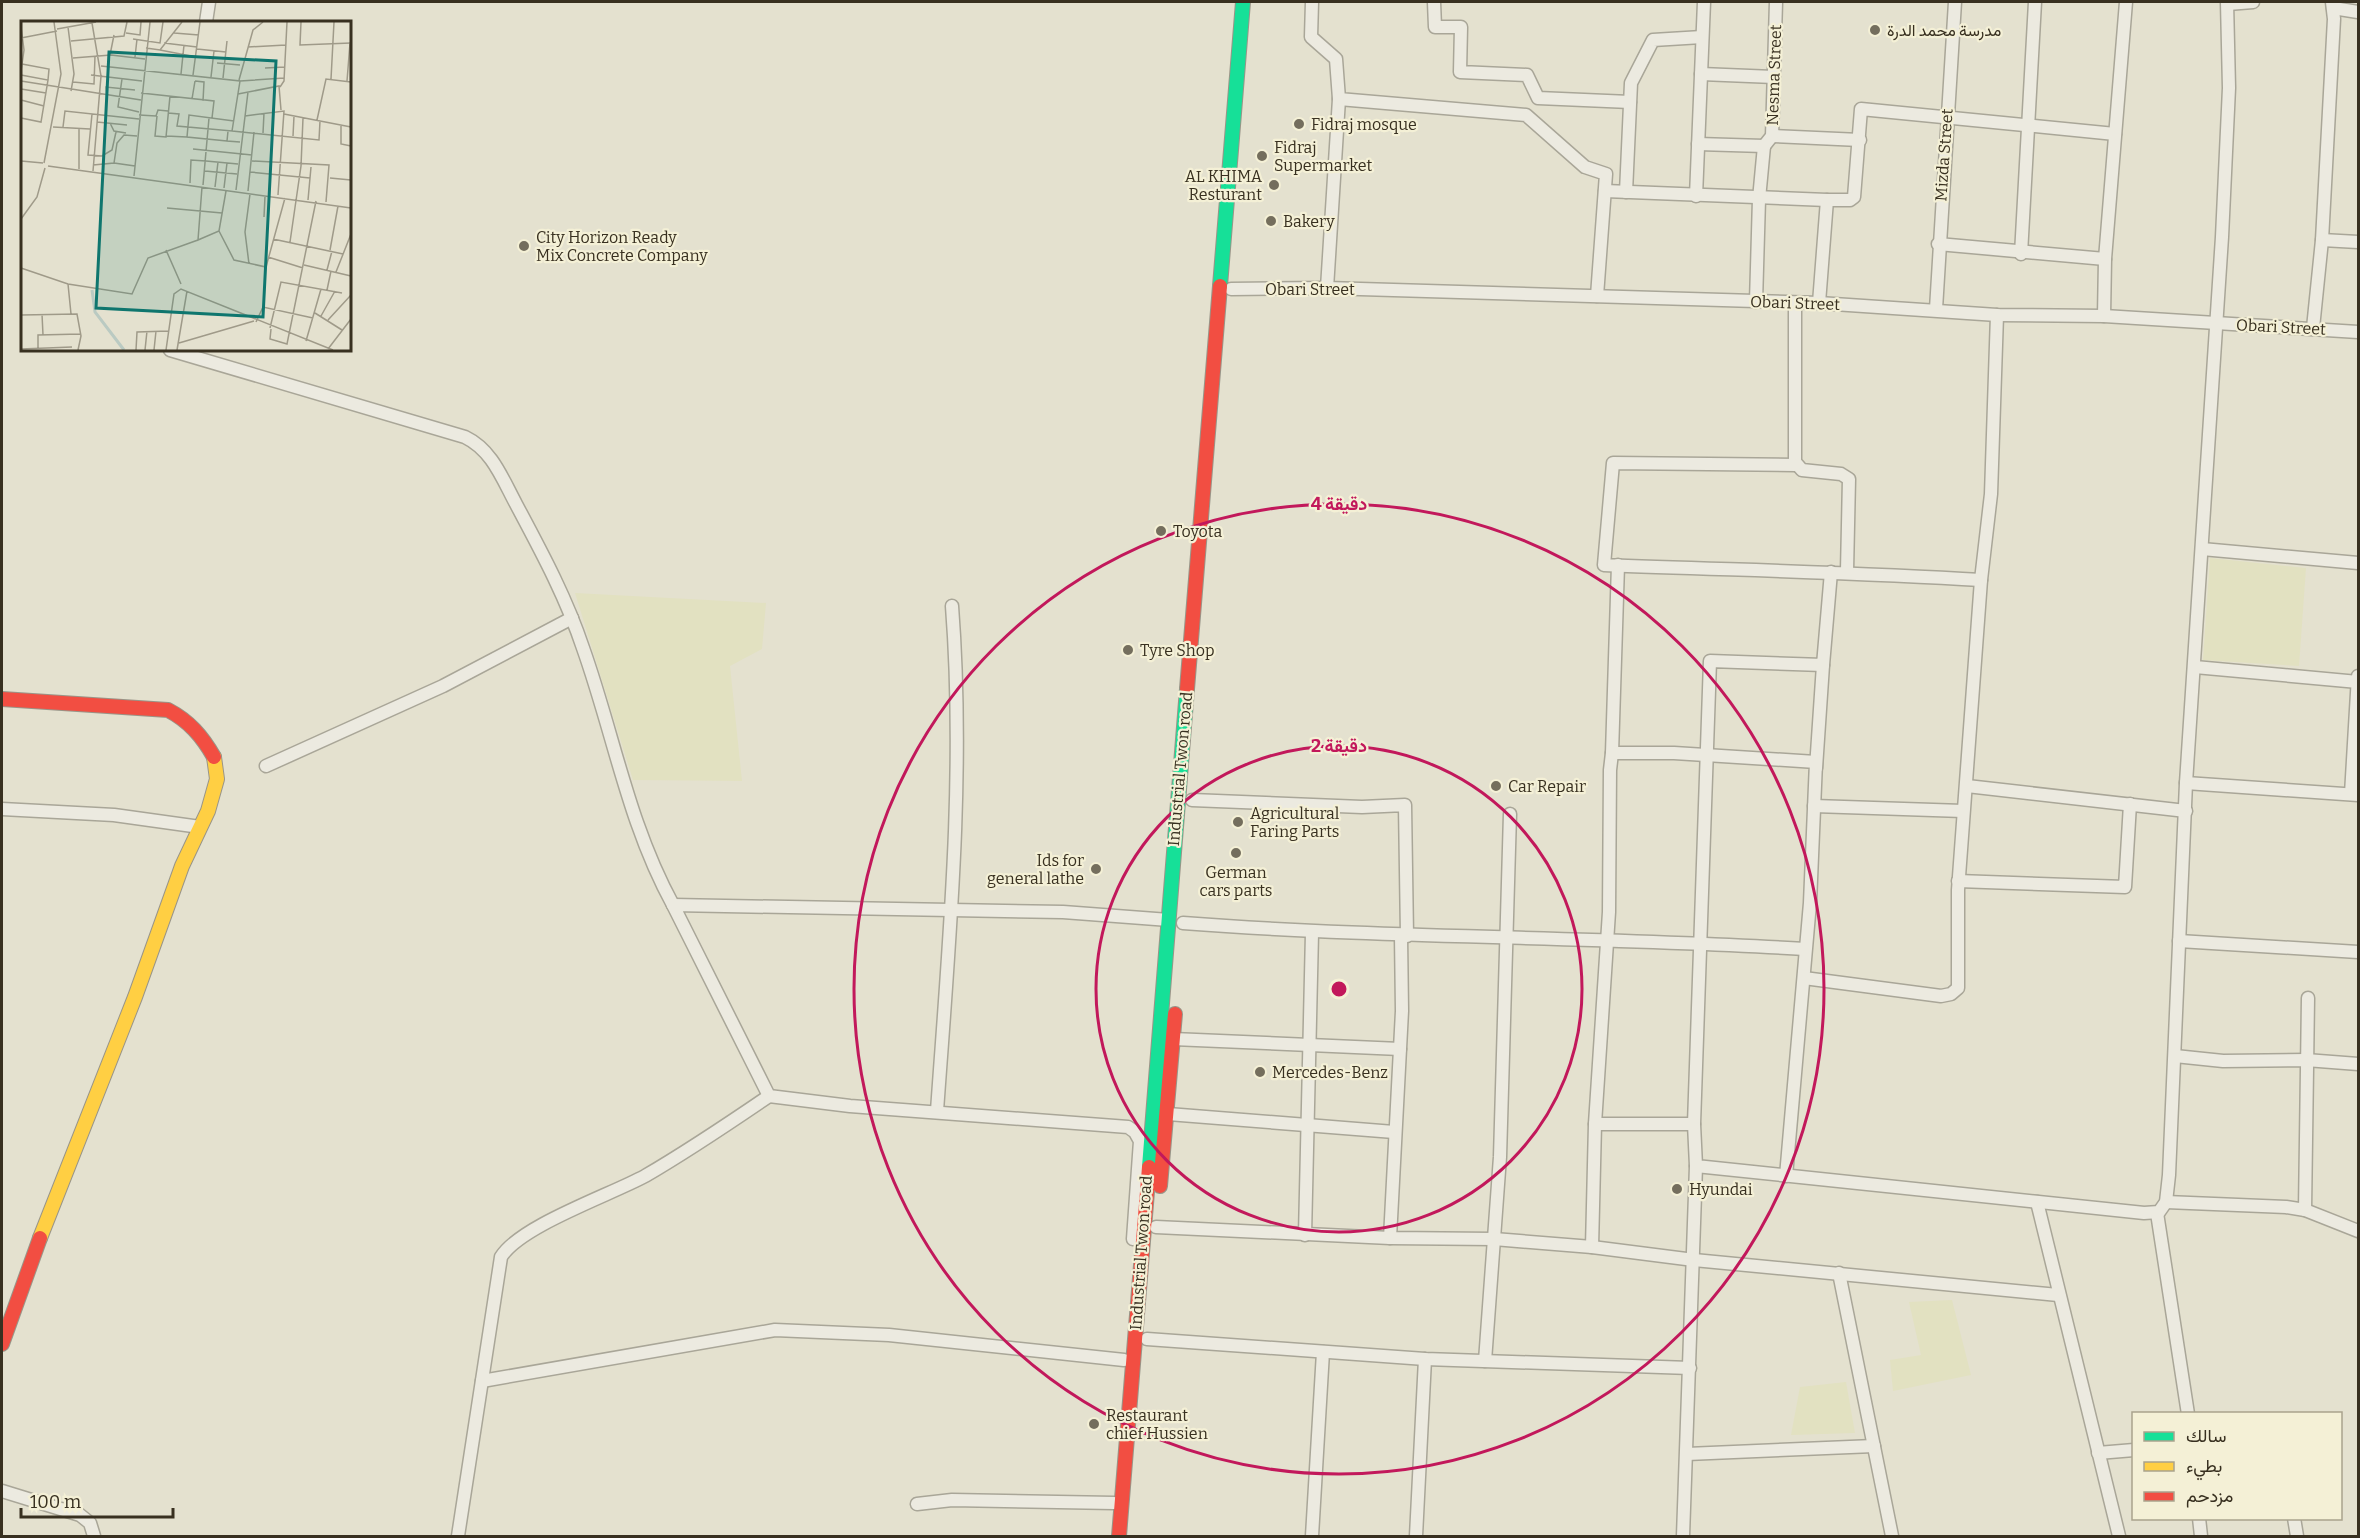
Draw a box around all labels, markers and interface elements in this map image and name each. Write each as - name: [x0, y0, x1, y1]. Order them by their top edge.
- inset map: [21, 21, 351, 351]
- place label: مدرسة محمد الدرة: [1887, 21, 2001, 41]
- marker: مدرسة محمد الدرة: [1868, 23, 1882, 37]
- street label: Nesma Street: [1763, 24, 1785, 126]
- street label: Mizda Street: [1931, 108, 1957, 202]
- place label: Fidraj mosque: [1311, 115, 1417, 134]
- marker: Fidraj mosque: [1292, 117, 1306, 131]
- place label: Fidraj Supermarket: [1274, 138, 1372, 175]
- marker: Fidraj Supermarket: [1255, 149, 1269, 163]
- place label: AL KHIMA Resturant: [1185, 167, 1263, 204]
- marker: AL KHIMA Resturant: [1267, 178, 1281, 192]
- place label: Bakery: [1283, 212, 1335, 231]
- marker: Bakery: [1264, 214, 1278, 228]
- place label: City Horizon Ready Mix Concrete Company: [536, 228, 708, 265]
- marker: City Horizon Ready Mix Concrete Company: [517, 239, 531, 253]
- street label: Obari Street: [1265, 280, 1355, 299]
- street label: Obari Street: [1750, 292, 1840, 314]
- street label: Obari Street: [2236, 315, 2327, 339]
- text: 4 دقيقة: [1311, 493, 1367, 515]
- place label: Toyota: [1173, 522, 1222, 541]
- marker: Toyota: [1154, 524, 1168, 538]
- place label: Tyre Shop: [1140, 641, 1215, 660]
- marker: Tyre Shop: [1121, 643, 1135, 657]
- street label: Industrial Twon road: [1164, 691, 1196, 847]
- text: 2 دقيقة: [1311, 735, 1367, 757]
- place label: Car Repair: [1508, 777, 1586, 796]
- marker: Car Repair: [1489, 779, 1503, 793]
- place label: Agricultural Faring Parts: [1250, 804, 1340, 841]
- marker: Agricultural Faring Parts: [1231, 815, 1245, 829]
- marker: German cars parts: [1229, 846, 1243, 860]
- place label: Ids for general lathe: [987, 851, 1084, 888]
- marker: Ids for general lathe: [1089, 862, 1103, 876]
- place label: German cars parts: [1199, 863, 1273, 900]
- centre of rings: [1329, 979, 1349, 999]
- place label: Mercedes-Benz: [1272, 1063, 1388, 1082]
- marker: Mercedes-Benz: [1253, 1065, 1267, 1079]
- street label: Industrial Twon road: [1126, 1175, 1156, 1331]
- place label: Hyundai: [1689, 1180, 1753, 1199]
- marker: Hyundai: [1670, 1182, 1684, 1196]
- place label: Restaurant chief Hussien: [1106, 1406, 1208, 1443]
- legend: [2132, 1412, 2342, 1520]
- marker: Restaurant chief Hussien: [1087, 1417, 1101, 1431]
- text: سالك: [2186, 1425, 2226, 1447]
- text: بطيء: [2186, 1455, 2222, 1481]
- scale bar: [21, 1481, 172, 1519]
- text: مزدحم: [2186, 1485, 2233, 1508]
- text: 100 m: [30, 1491, 81, 1513]

